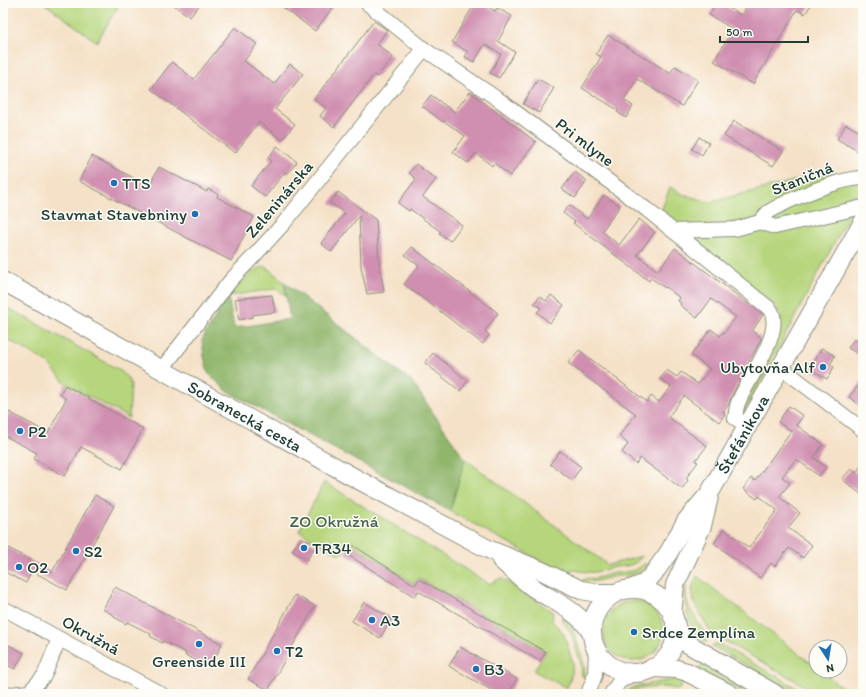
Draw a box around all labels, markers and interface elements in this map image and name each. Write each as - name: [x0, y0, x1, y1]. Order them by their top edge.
- scale bar: [720, 18, 808, 44]
- text: 50 m: [726, 25, 752, 39]
- street label: Pri mlyne: [552, 113, 618, 171]
- street label: Zeleninárska: [241, 156, 317, 242]
- street label: Staničná: [768, 157, 836, 199]
- place label: TTS: [122, 173, 151, 193]
- marker: TTS: [109, 178, 119, 188]
- place label: Stavmat Stavebniny: [41, 204, 187, 224]
- marker: Stavmat Stavebniny: [190, 209, 200, 219]
- place label: Ubytovňa Alf: [720, 357, 816, 377]
- marker: Ubytovňa Alf: [818, 362, 828, 372]
- street label: Sobranecká cesta: [184, 376, 305, 456]
- street label: Štefánikova: [713, 391, 773, 477]
- place label: P2: [28, 421, 47, 441]
- marker: P2: [15, 426, 25, 436]
- park label: ZO Okružná: [290, 511, 379, 531]
- place label: TR34: [312, 538, 352, 558]
- place label: S2: [84, 541, 103, 561]
- marker: TR34: [299, 543, 309, 553]
- marker: S2: [71, 546, 81, 556]
- place label: O2: [27, 557, 48, 577]
- marker: O2: [14, 562, 24, 572]
- place label: A3: [380, 610, 400, 630]
- street label: Okružná: [58, 611, 124, 659]
- marker: A3: [367, 615, 377, 625]
- place label: Srdce Zemplína: [642, 622, 755, 642]
- marker: Srdce Zemplína: [629, 627, 639, 637]
- marker: Greenside III: [194, 639, 204, 649]
- north arrow: [808, 639, 848, 679]
- place label: T2: [285, 641, 304, 661]
- marker: T2: [272, 646, 282, 656]
- place label: Greenside III: [152, 651, 246, 671]
- place label: B3: [484, 659, 504, 679]
- text: N: [825, 661, 835, 675]
- marker: B3: [471, 664, 481, 674]

